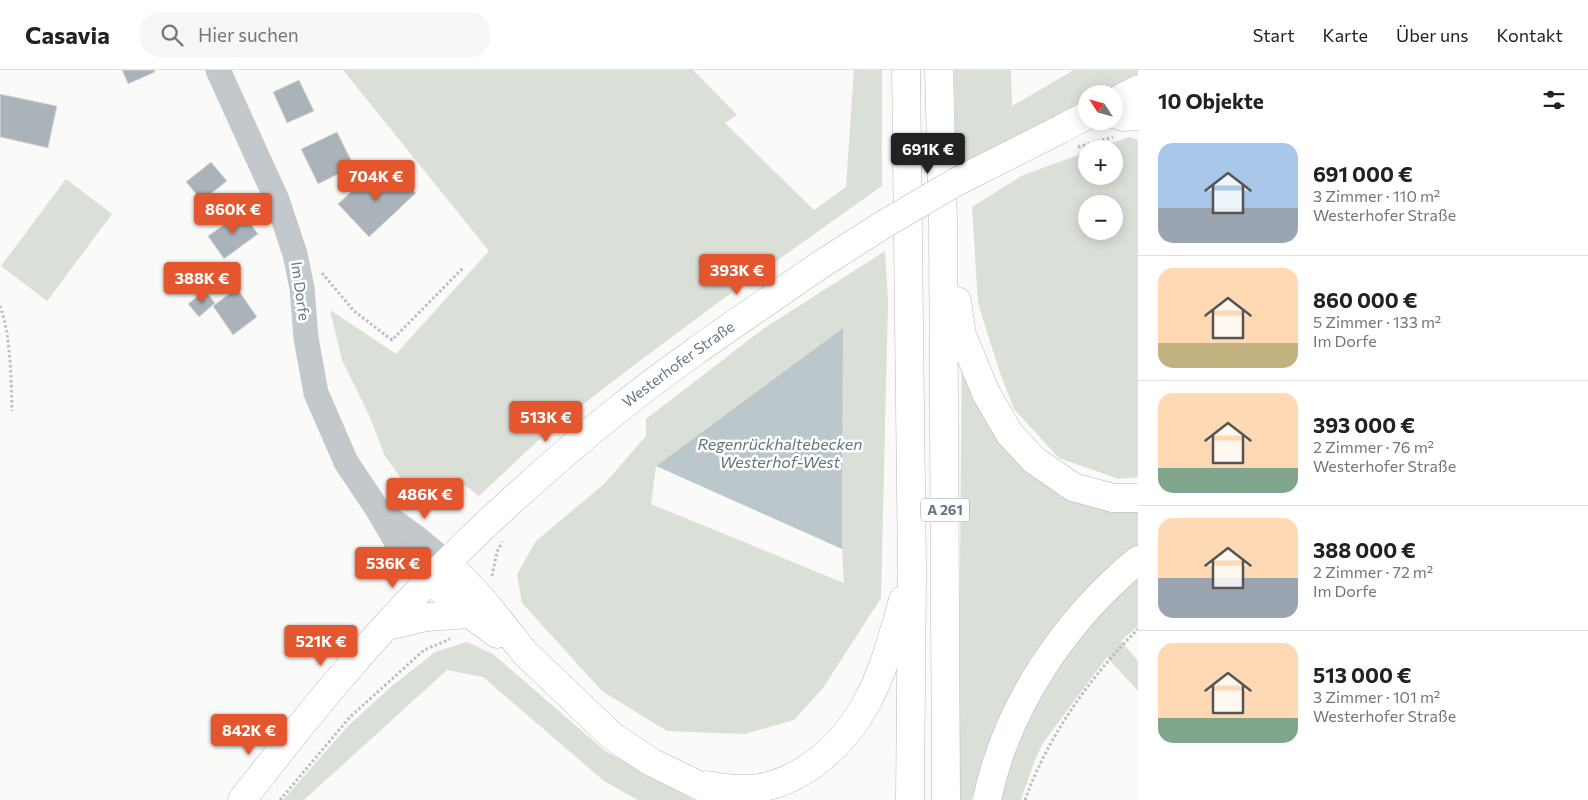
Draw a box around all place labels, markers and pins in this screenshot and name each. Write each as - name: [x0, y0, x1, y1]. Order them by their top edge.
- pin: 691K €: [887, 132, 969, 175]
- pin: 704K €: [335, 160, 417, 202]
- pin: 860K €: [192, 192, 274, 235]
- pin: 393K €: [696, 254, 778, 296]
- pin: 388K €: [161, 262, 243, 304]
- pin: 513K €: [505, 400, 587, 443]
- pin: 486K €: [384, 478, 466, 520]
- pin: 536K €: [352, 546, 434, 589]
- pin: 521K €: [280, 624, 362, 667]
- pin: 842K €: [208, 714, 290, 756]

